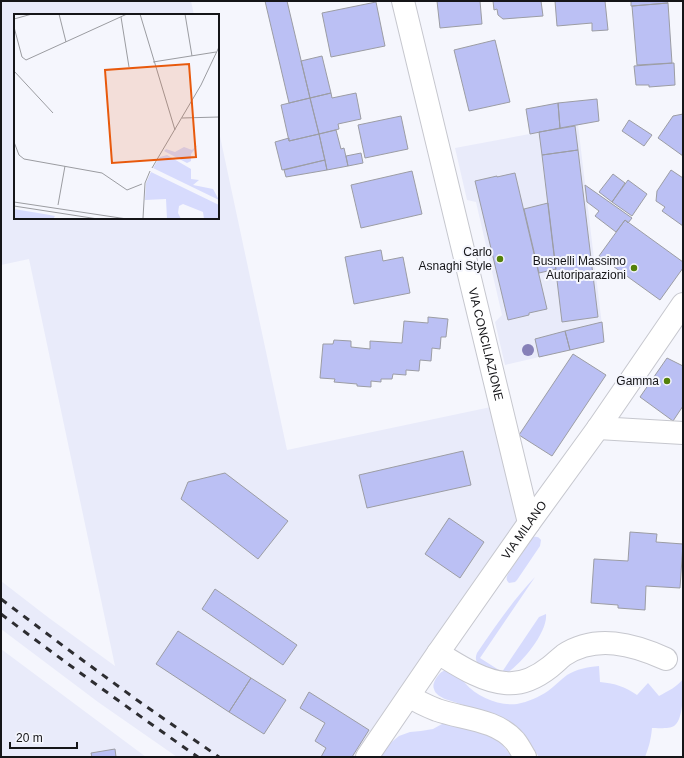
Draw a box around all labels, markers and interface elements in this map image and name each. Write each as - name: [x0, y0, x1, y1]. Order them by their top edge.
- inset map: [14, 14, 219, 219]
- place label: Carlo Asnaghi Style: [419, 245, 492, 273]
- marker: Carlo Asnaghi Style: [495, 254, 505, 264]
- place label: Busnelli Massimo Autoriparazioni: [533, 254, 626, 282]
- marker: Busnelli Massimo Autoriparazioni: [629, 263, 639, 273]
- street label: VIA CONCILIAZIONE: [465, 286, 506, 402]
- place label: Gamma: [616, 374, 659, 388]
- marker: Gamma: [662, 376, 672, 386]
- street label: VIA MILANO: [499, 498, 550, 562]
- scale bar: [10, 724, 77, 750]
- text: 20 m: [16, 731, 43, 745]

